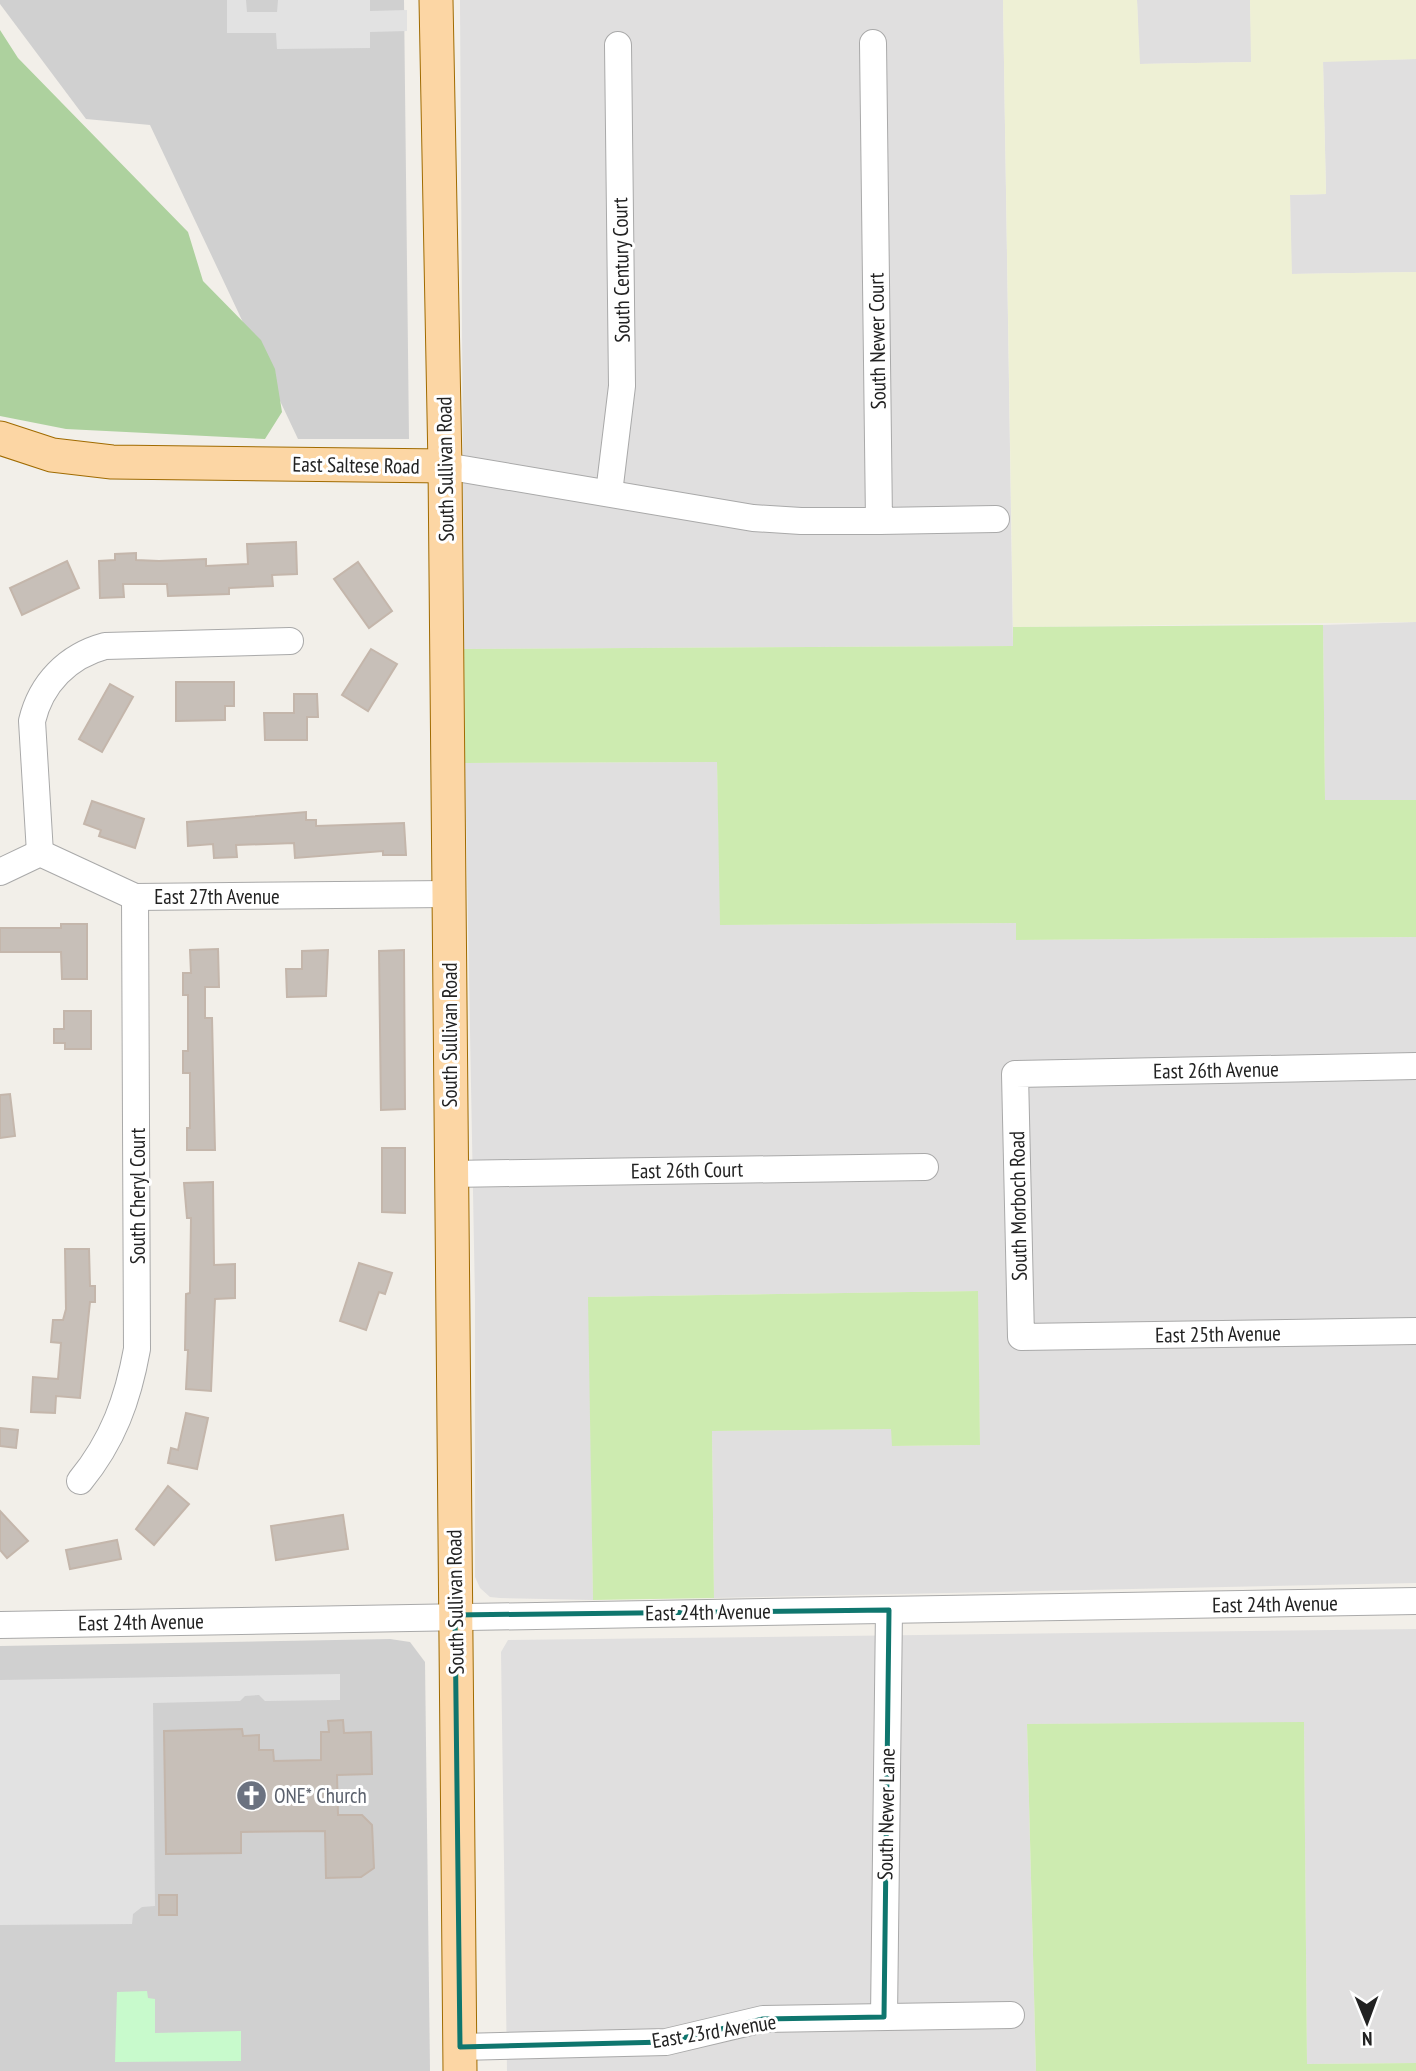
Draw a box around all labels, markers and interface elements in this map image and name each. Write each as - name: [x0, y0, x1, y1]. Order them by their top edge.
- street label: South Century Court: [606, 197, 636, 343]
- street label: South Newer Court: [862, 272, 892, 410]
- street label: South Sullivan Road: [430, 396, 460, 542]
- street label: East Saltese Road: [292, 450, 420, 480]
- street label: East 27th Avenue: [154, 883, 280, 910]
- street label: South Sullivan Road: [436, 962, 463, 1108]
- street label: East 26th Avenue: [1153, 1055, 1279, 1085]
- street label: South Cheryl Court: [124, 1128, 151, 1264]
- street label: South Morboch Road: [1003, 1131, 1033, 1281]
- street label: East 26th Court: [631, 1156, 744, 1184]
- street label: East 25th Avenue: [1155, 1319, 1281, 1349]
- street label: South Sullivan Road: [440, 1529, 470, 1675]
- street label: East 24th Avenue: [1212, 1589, 1338, 1619]
- street label: East 24th Avenue: [645, 1597, 771, 1627]
- street label: East 24th Avenue: [78, 1607, 204, 1637]
- street label: South Newer Lane: [871, 1748, 901, 1880]
- church icon: ONE* Church: [234, 1778, 268, 1812]
- place label: ONE* Church: [274, 1782, 367, 1809]
- north arrow: [1332, 1987, 1402, 2057]
- street label: East 23rd Avenue: [650, 2008, 778, 2054]
- text: N: [1362, 2027, 1373, 2051]

